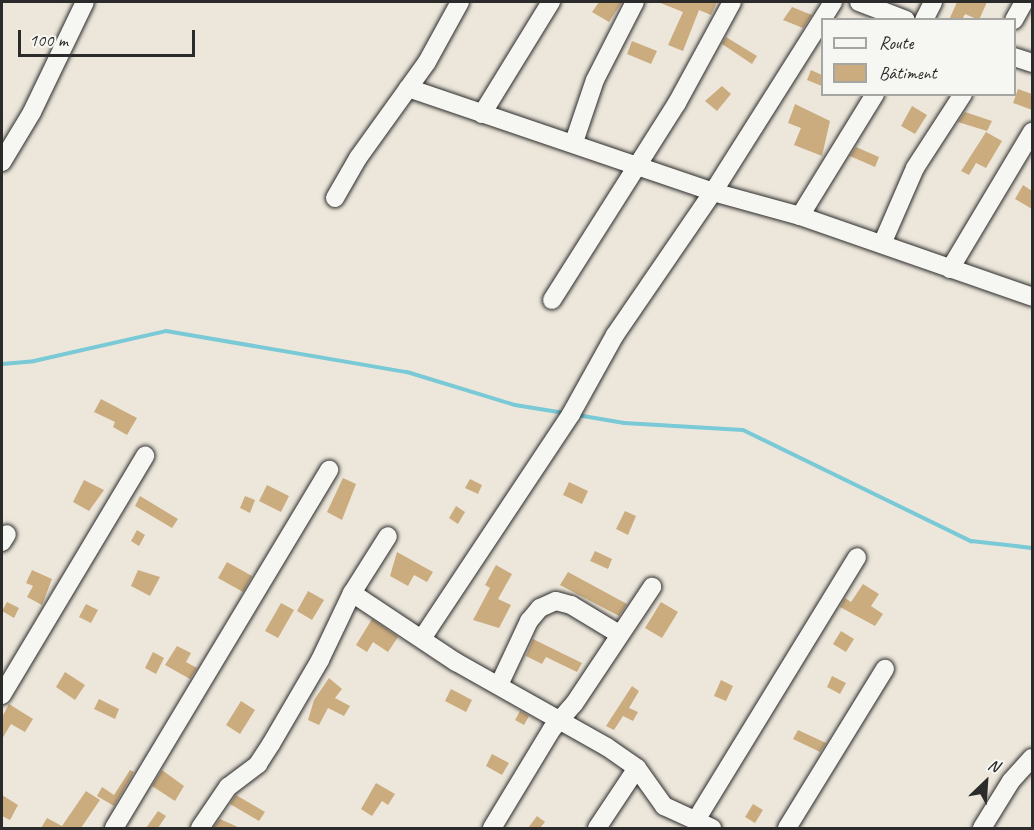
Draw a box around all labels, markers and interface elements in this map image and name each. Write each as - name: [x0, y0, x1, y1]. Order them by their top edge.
- scale bar: [21, 18, 198, 56]
- legend: [821, 18, 1016, 96]
- text: 100 m: [29, 29, 68, 51]
- text: Route: [879, 32, 913, 54]
- text: Bâtiment: [879, 62, 937, 84]
- north arrow: [956, 752, 1016, 812]
- text: N: [985, 755, 1002, 777]

